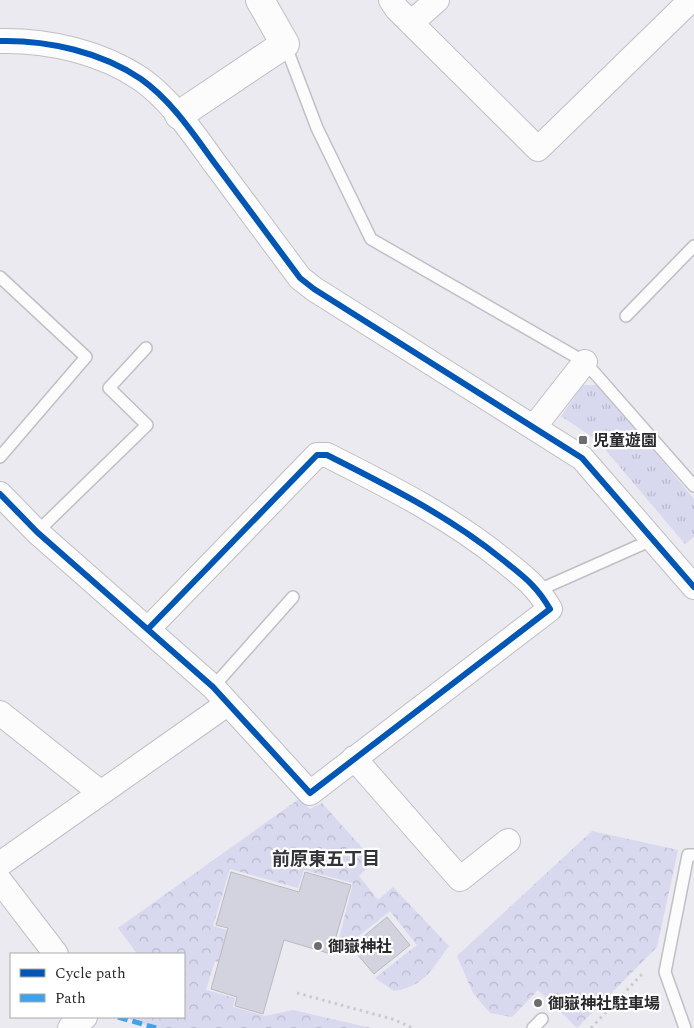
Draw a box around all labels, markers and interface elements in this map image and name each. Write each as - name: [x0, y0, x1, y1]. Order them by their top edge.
- place label: 児童遊園: [593, 429, 657, 453]
- marker: 児童遊園: [577, 434, 589, 446]
- district label: 前原東五丁目: [272, 846, 380, 873]
- place label: 御嶽神社: [328, 935, 392, 959]
- marker: 御嶽神社: [312, 940, 324, 952]
- legend: [10, 953, 185, 1018]
- text: Cycle path: [55, 962, 126, 985]
- text: Path: [55, 987, 86, 1010]
- place label: 御嶽神社駐車場: [548, 992, 660, 1016]
- marker: 御嶽神社駐車場: [532, 997, 544, 1009]

